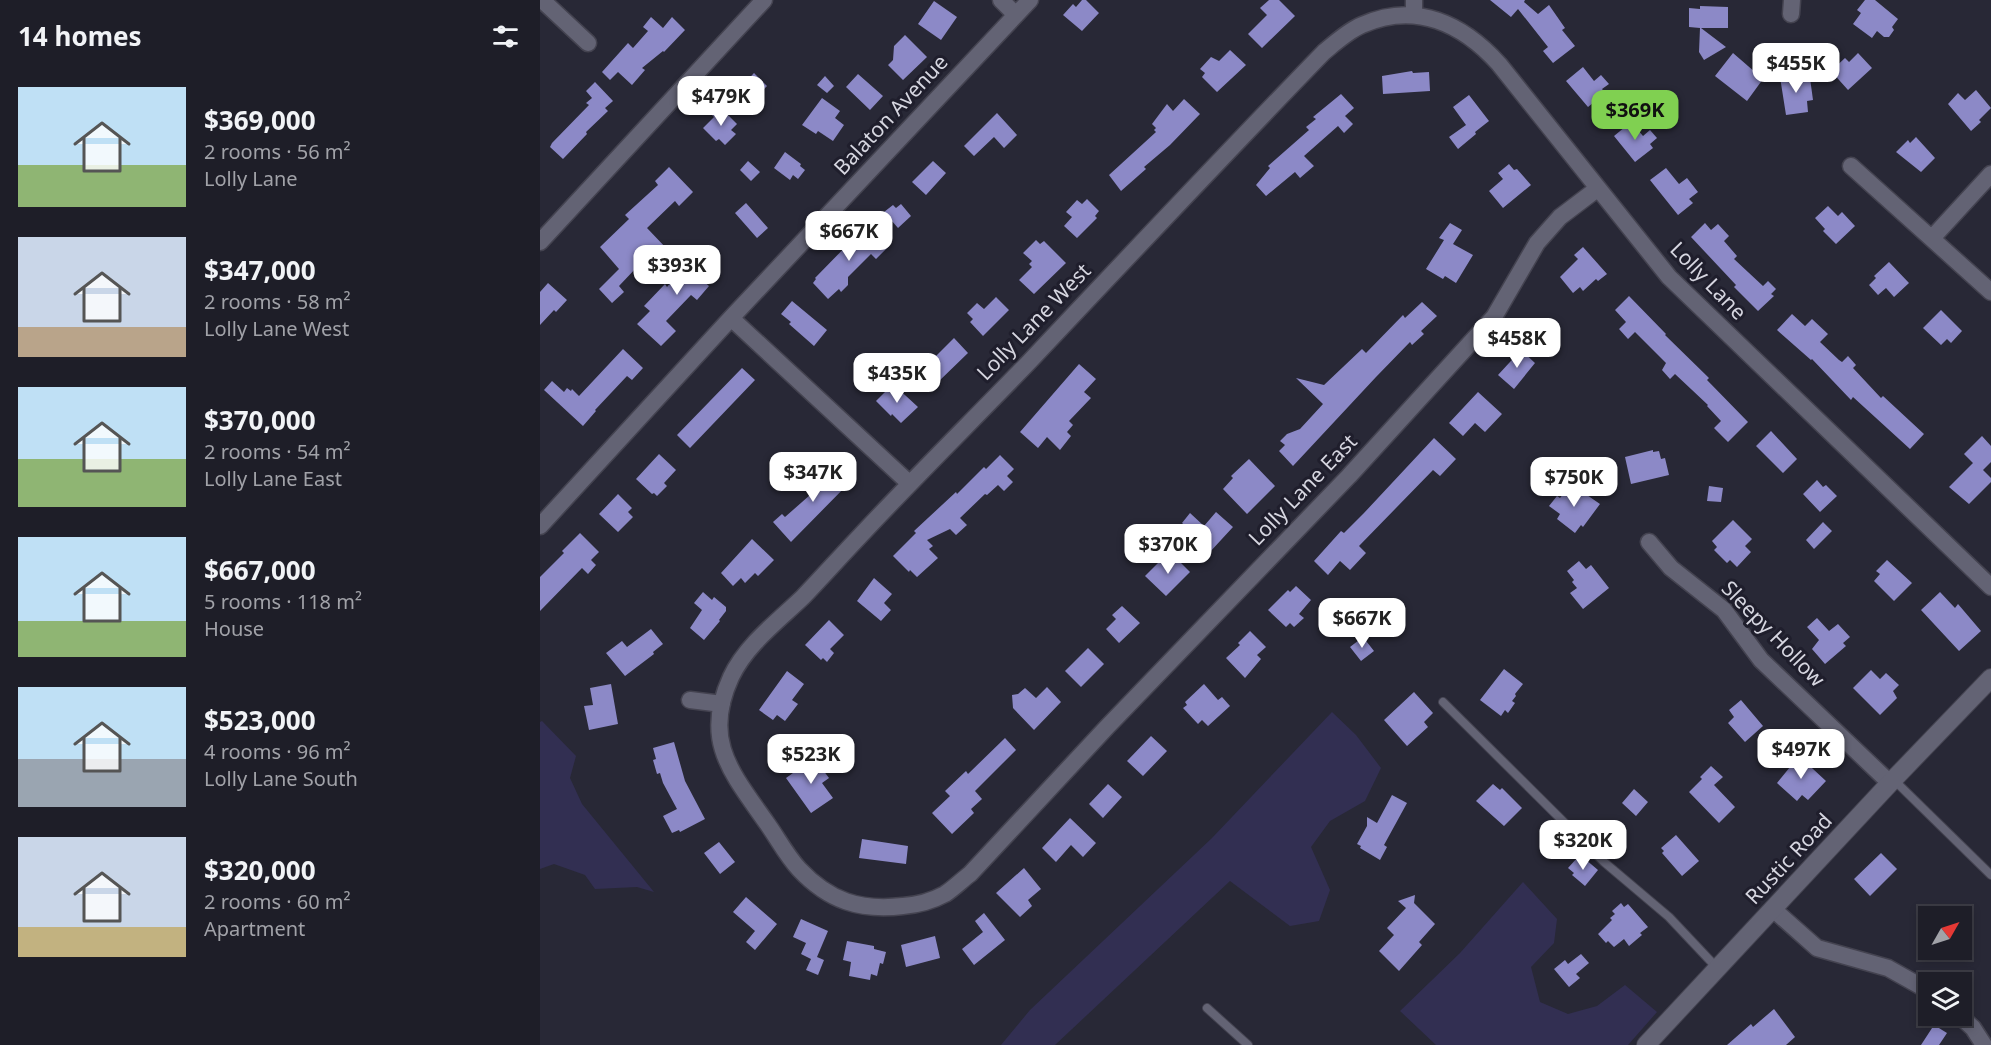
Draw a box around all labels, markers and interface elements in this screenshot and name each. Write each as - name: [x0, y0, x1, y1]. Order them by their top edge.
- text: 14 homes: [18, 18, 142, 54]
- icon: filters: [489, 20, 522, 53]
- pin: $455K: [1754, 43, 1838, 94]
- street label: Balaton Avenue: [827, 48, 953, 181]
- text: $455K: [1766, 49, 1826, 76]
- pin: $479K: [679, 76, 763, 127]
- text: $479K: [691, 82, 751, 109]
- pin: $369K: [1593, 90, 1677, 141]
- text: $369K: [1605, 96, 1665, 123]
- text: $369,000: [204, 102, 316, 138]
- icon: home: [66, 111, 138, 183]
- text: 2 rooms · 56 m²: [204, 138, 351, 165]
- text: Lolly Lane: [204, 165, 298, 192]
- pin: $667K: [807, 211, 891, 262]
- text: $667K: [819, 217, 879, 244]
- street label: Lolly Lane: [1664, 235, 1753, 325]
- pin: $393K: [635, 245, 719, 296]
- text: $393K: [647, 251, 707, 278]
- text: $347,000: [204, 252, 316, 288]
- street label: Lolly Lane West: [970, 256, 1097, 386]
- icon: home: [66, 261, 138, 333]
- text: 2 rooms · 58 m²: [204, 288, 351, 315]
- text: Lolly Lane West: [204, 315, 349, 342]
- pin: $458K: [1475, 318, 1559, 369]
- text: $458K: [1487, 324, 1547, 351]
- pin: $435K: [855, 353, 939, 404]
- text: $435K: [867, 359, 927, 386]
- text: $370,000: [204, 402, 316, 438]
- icon: home: [66, 411, 138, 483]
- street label: Lolly Lane East: [1242, 427, 1363, 551]
- text: 2 rooms · 54 m²: [204, 438, 351, 465]
- pin: $347K: [771, 452, 855, 503]
- pin: $750K: [1532, 457, 1616, 508]
- text: $347K: [783, 458, 843, 485]
- text: $750K: [1544, 463, 1604, 490]
- text: Lolly Lane East: [204, 465, 342, 492]
- pin: $370K: [1126, 524, 1210, 575]
- text: $370K: [1138, 530, 1198, 557]
- text: $667,000: [204, 552, 316, 588]
- icon: home: [66, 561, 138, 633]
- street label: Sleepy Hollow: [1716, 574, 1832, 693]
- text: 5 rooms · 118 m²: [204, 588, 362, 615]
- pin: $667K: [1320, 598, 1404, 649]
- text: $667K: [1332, 604, 1392, 631]
- text: House: [204, 615, 264, 642]
- text: $523,000: [204, 702, 316, 738]
- icon: home: [66, 711, 138, 783]
- pin: $497K: [1759, 729, 1843, 780]
- pin: $523K: [769, 734, 853, 785]
- text: $497K: [1771, 735, 1831, 762]
- text: 4 rooms · 96 m²: [204, 738, 351, 765]
- text: $523K: [781, 740, 841, 767]
- text: Lolly Lane South: [204, 765, 358, 792]
- street label: Rustic Road: [1739, 807, 1838, 910]
- pin: $320K: [1541, 820, 1625, 871]
- text: $320K: [1553, 826, 1613, 853]
- text: $320,000: [204, 852, 316, 888]
- icon: home: [66, 861, 138, 933]
- text: 2 rooms · 60 m²: [204, 888, 351, 915]
- north arrow: [1918, 906, 1972, 960]
- map controls: [1918, 906, 1972, 1026]
- text: Apartment: [204, 915, 305, 942]
- button: layers: [1918, 972, 1972, 1026]

